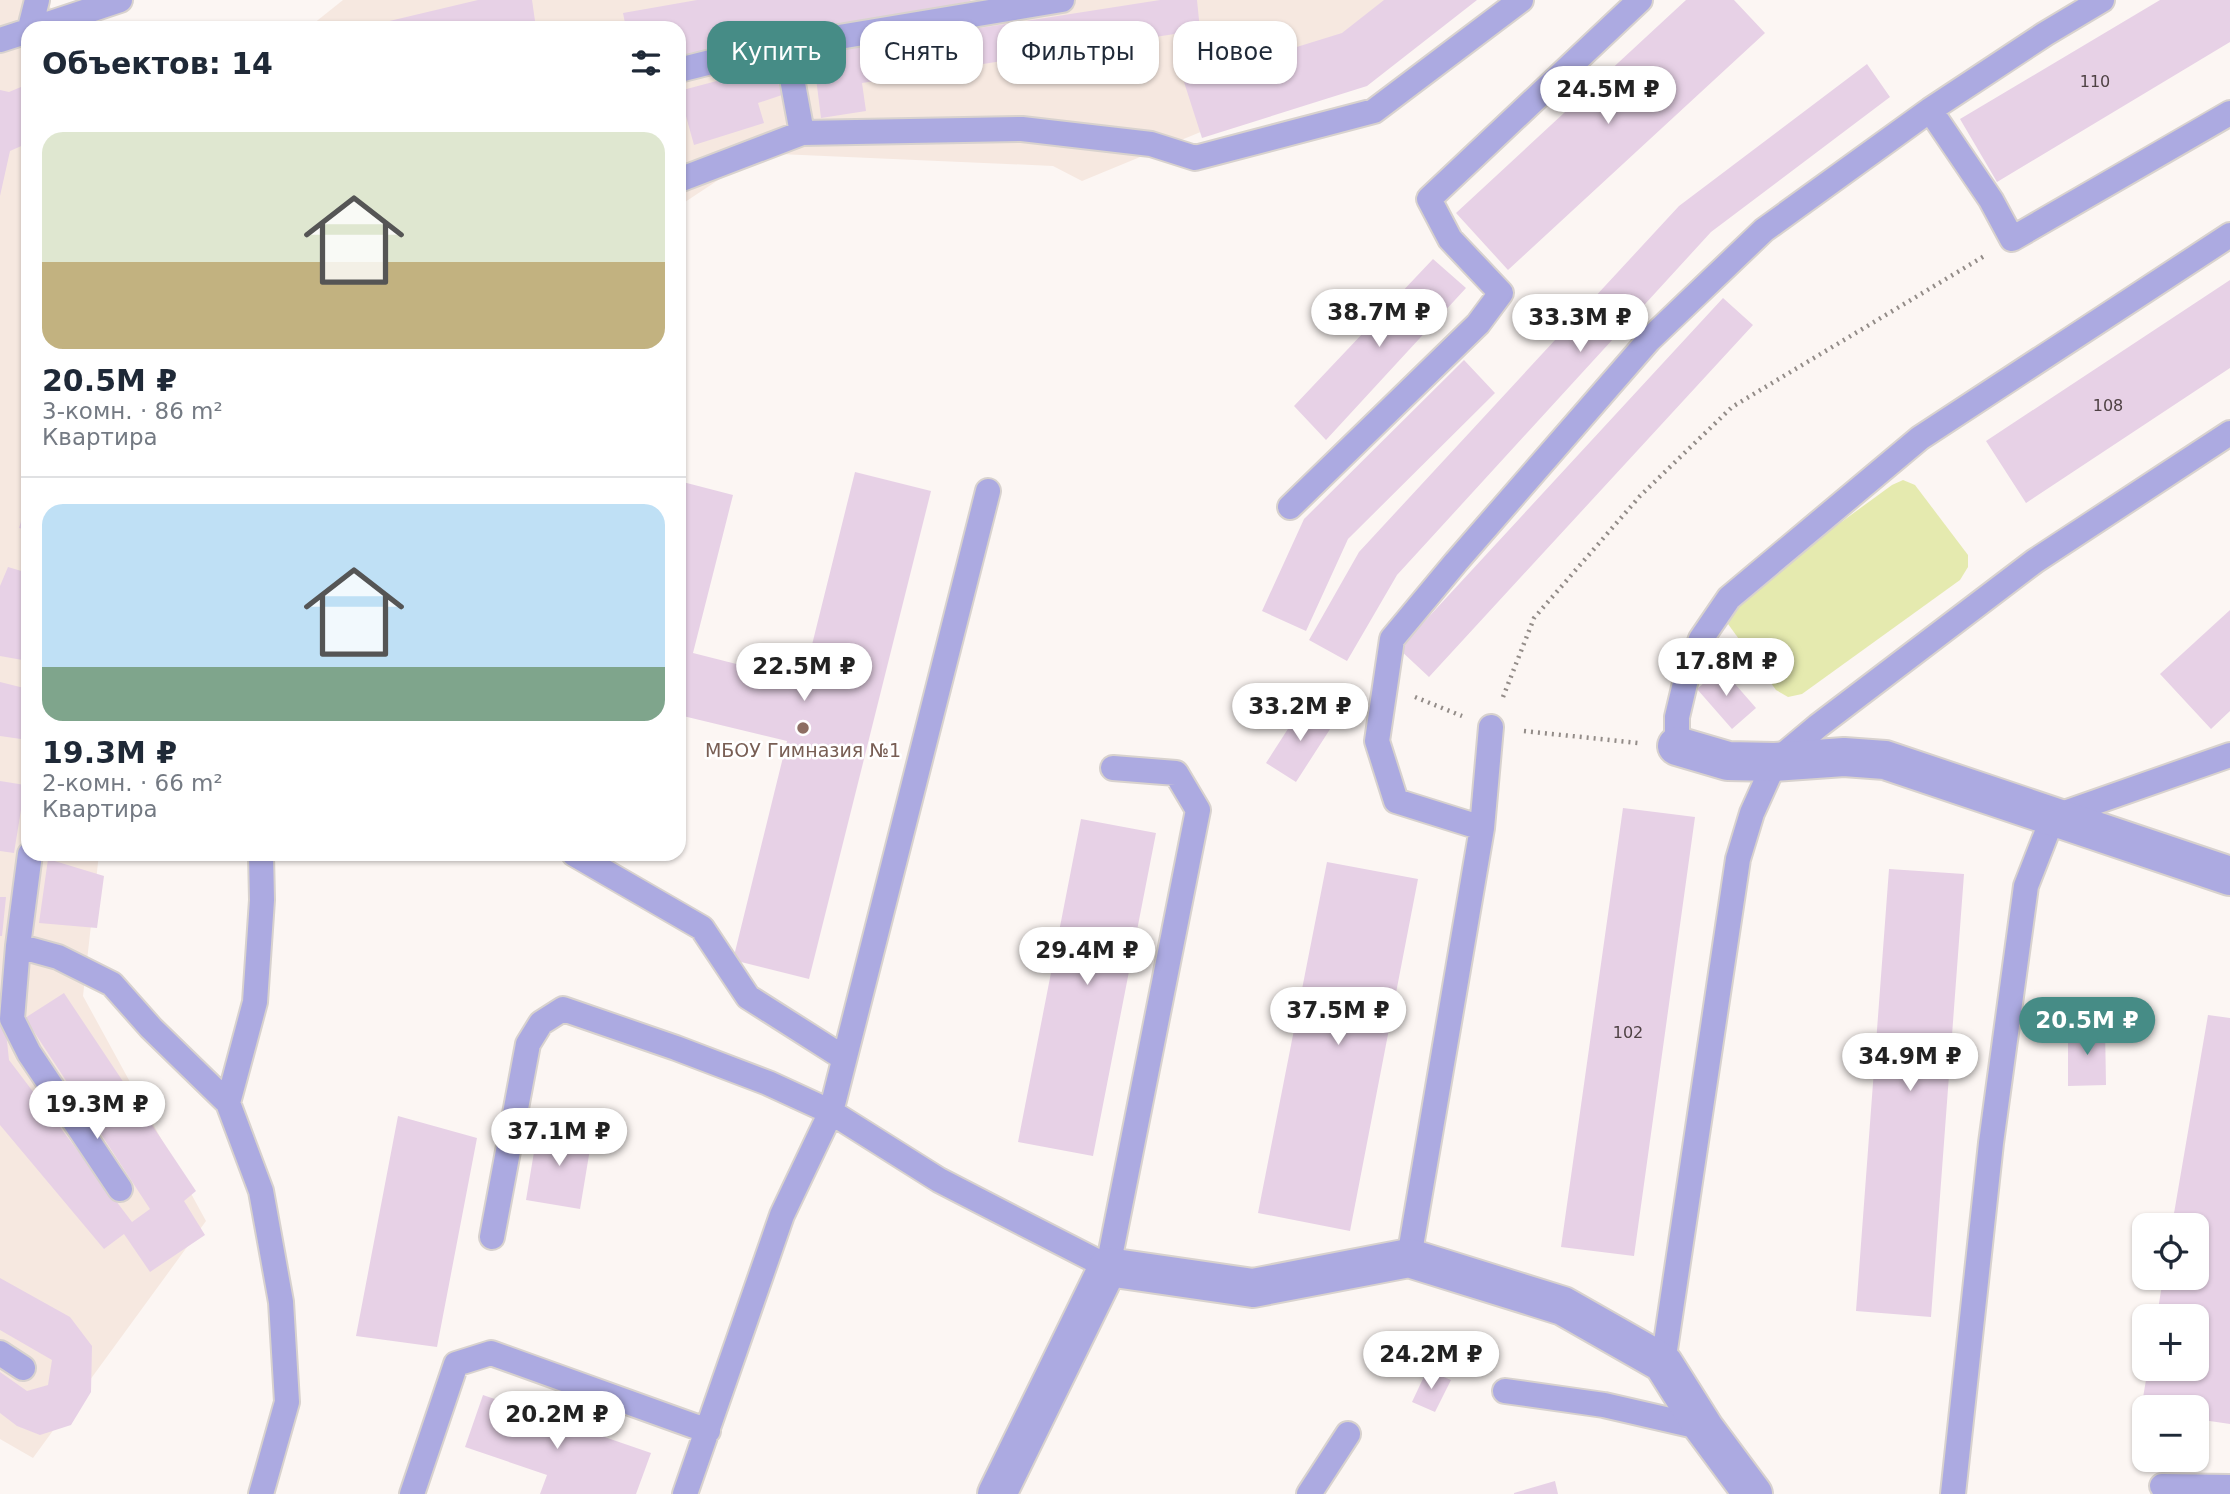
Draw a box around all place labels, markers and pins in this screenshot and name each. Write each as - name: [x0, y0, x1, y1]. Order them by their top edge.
- pin: 24.5M ₽: [1543, 66, 1673, 126]
- pin: 38.7M ₽: [1314, 290, 1444, 349]
- pin: 33.3M ₽: [1515, 294, 1645, 354]
- pin: 17.8M ₽: [1661, 638, 1791, 698]
- pin: 22.5M ₽: [739, 644, 869, 703]
- pin: 33.2M ₽: [1235, 684, 1365, 743]
- marker: МБОУ Гимназия №1: [795, 720, 811, 736]
- place label: МБОУ Гимназия №1: [705, 739, 901, 761]
- pin: 29.4M ₽: [1022, 928, 1152, 987]
- pin: 37.5M ₽: [1273, 988, 1403, 1047]
- pin: 20.5M ₽: [2022, 998, 2152, 1057]
- pin: 34.9M ₽: [1845, 1034, 1975, 1093]
- pin: 19.3M ₽: [32, 1082, 162, 1141]
- pin: 37.1M ₽: [494, 1108, 624, 1168]
- pin: 24.2M ₽: [1366, 1332, 1496, 1391]
- pin: 20.2M ₽: [492, 1392, 622, 1451]

